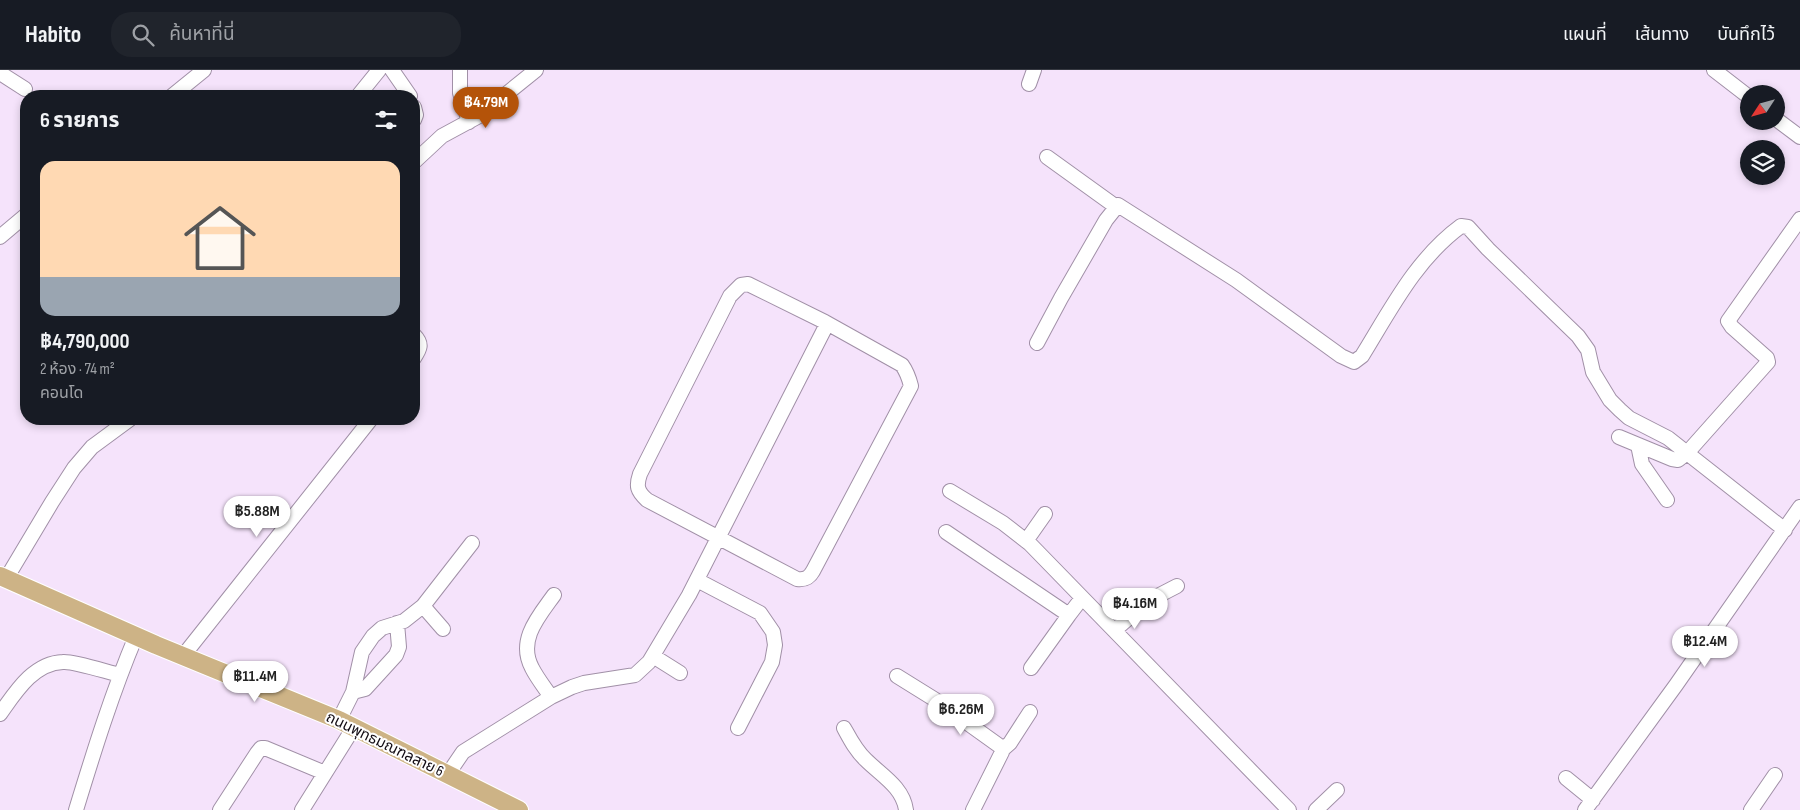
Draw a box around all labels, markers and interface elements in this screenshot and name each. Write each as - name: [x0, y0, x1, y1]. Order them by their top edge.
- search box: [111, 12, 461, 57]
- text: Habito: [25, 20, 81, 49]
- icon: search: [129, 21, 157, 49]
- text: ค้นหาที่นี่: [169, 23, 235, 46]
- text: แผนที่: [1563, 24, 1607, 45]
- text: เส้นทาง: [1635, 24, 1689, 45]
- text: บันทึกไว้: [1717, 24, 1775, 45]
- north arrow: [1740, 85, 1785, 130]
- map controls: [1740, 85, 1785, 185]
- pin: ฿4.79M: [445, 87, 527, 129]
- text: ฿4.79M: [464, 93, 508, 112]
- icon: filters: [372, 106, 400, 134]
- text: 6 รายการ: [40, 108, 119, 133]
- button: layers: [1740, 140, 1785, 185]
- icon: home: [175, 193, 265, 283]
- text: ฿4,790,000: [40, 329, 130, 354]
- text: 2 ห้อง · 74 m²: [40, 360, 115, 379]
- text: คอนโด: [40, 384, 83, 403]
- pin: ฿5.88M: [216, 496, 298, 538]
- text: ฿5.88M: [234, 502, 280, 521]
- pin: ฿4.16M: [1094, 588, 1176, 630]
- text: ฿4.16M: [1113, 594, 1157, 613]
- pin: ฿12.4M: [1664, 626, 1746, 668]
- text: ฿12.4M: [1683, 632, 1727, 651]
- pin: ฿11.4M: [214, 660, 296, 703]
- text: ฿11.4M: [233, 667, 277, 686]
- pin: ฿6.26M: [920, 694, 1002, 736]
- text: ฿6.26M: [938, 700, 984, 719]
- street label: ถนนพุทธมณฑลสาย 6: [323, 708, 447, 781]

